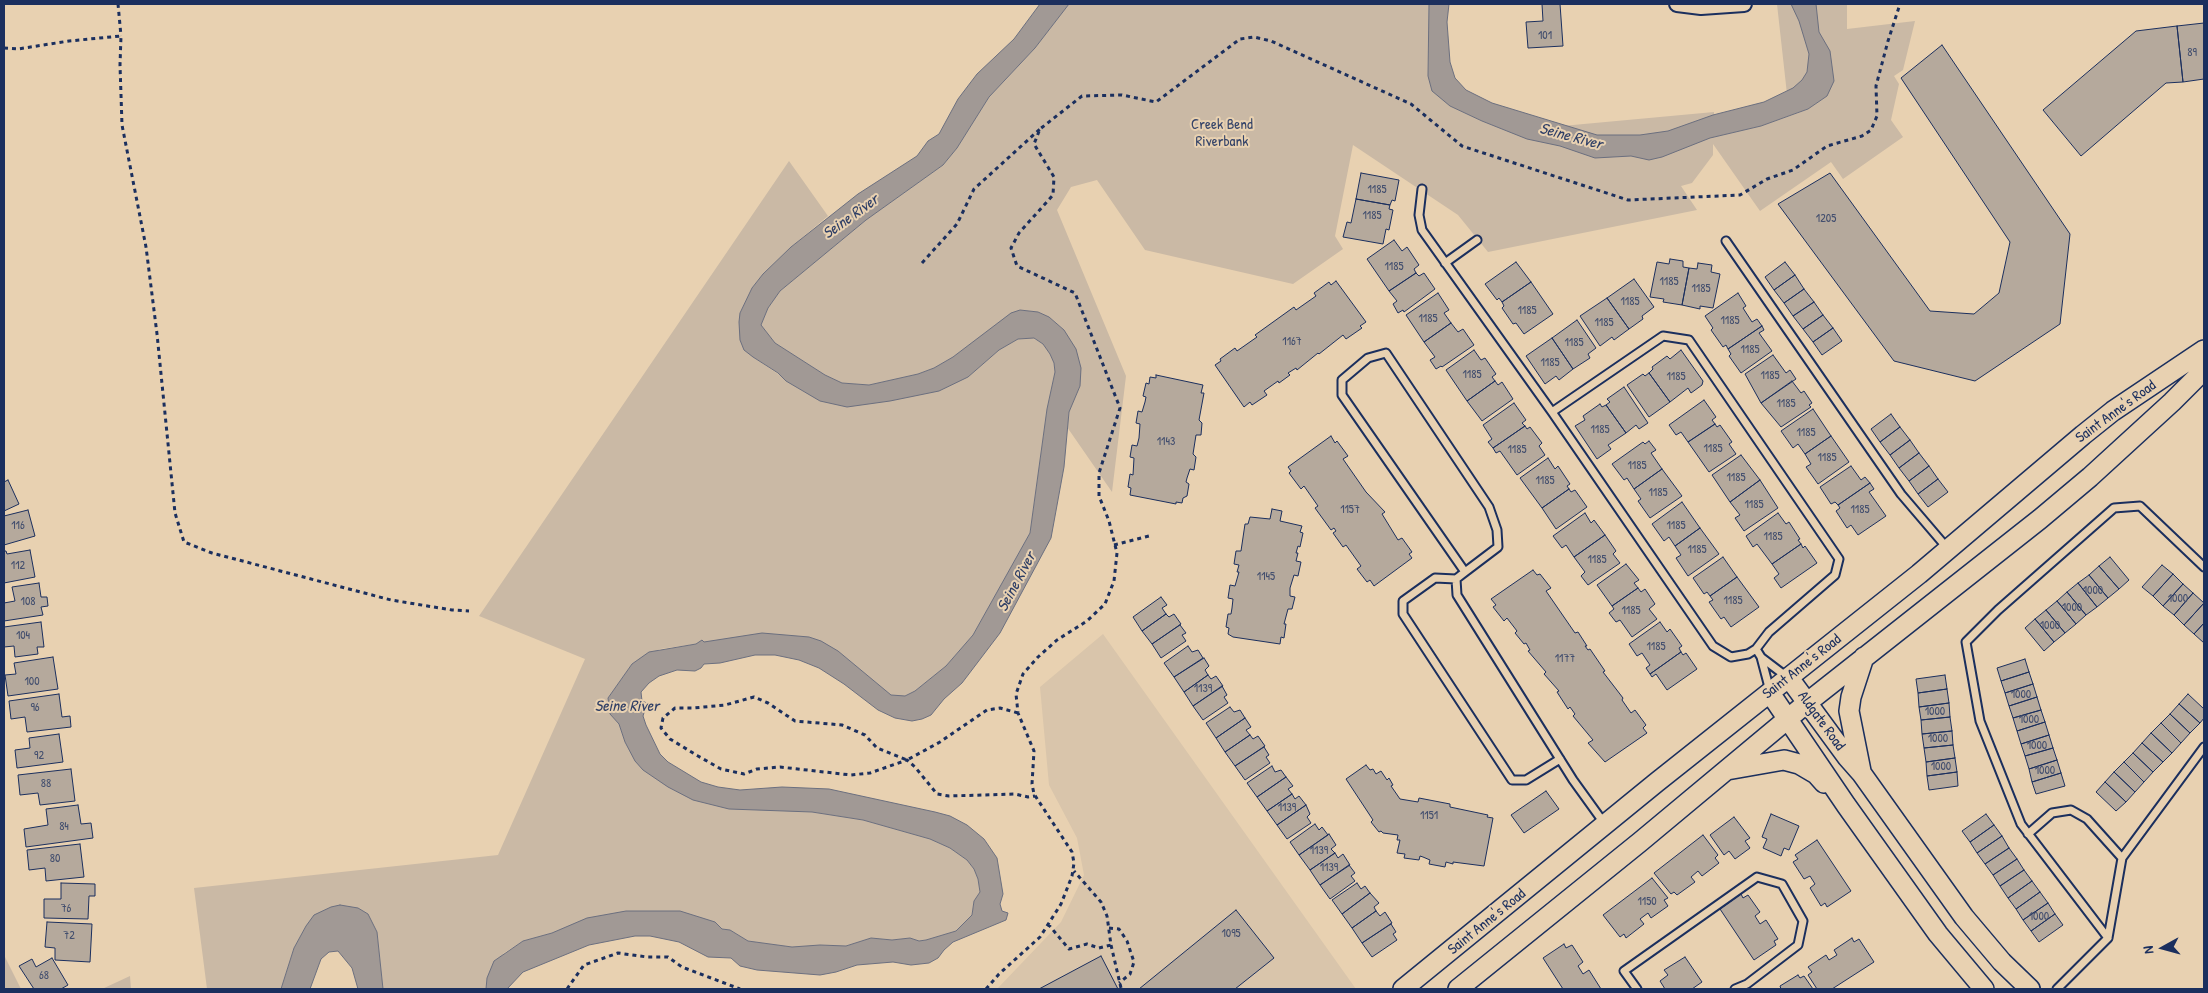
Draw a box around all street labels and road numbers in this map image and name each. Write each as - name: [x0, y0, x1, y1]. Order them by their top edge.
- street label: Saint Anne's Road: [2072, 377, 2160, 447]
- street label: Saint Anne's Road: [1759, 631, 1845, 703]
- street label: Aldgate Road: [1793, 688, 1849, 754]
- street label: Saint Anne's Road: [1445, 885, 1529, 959]

